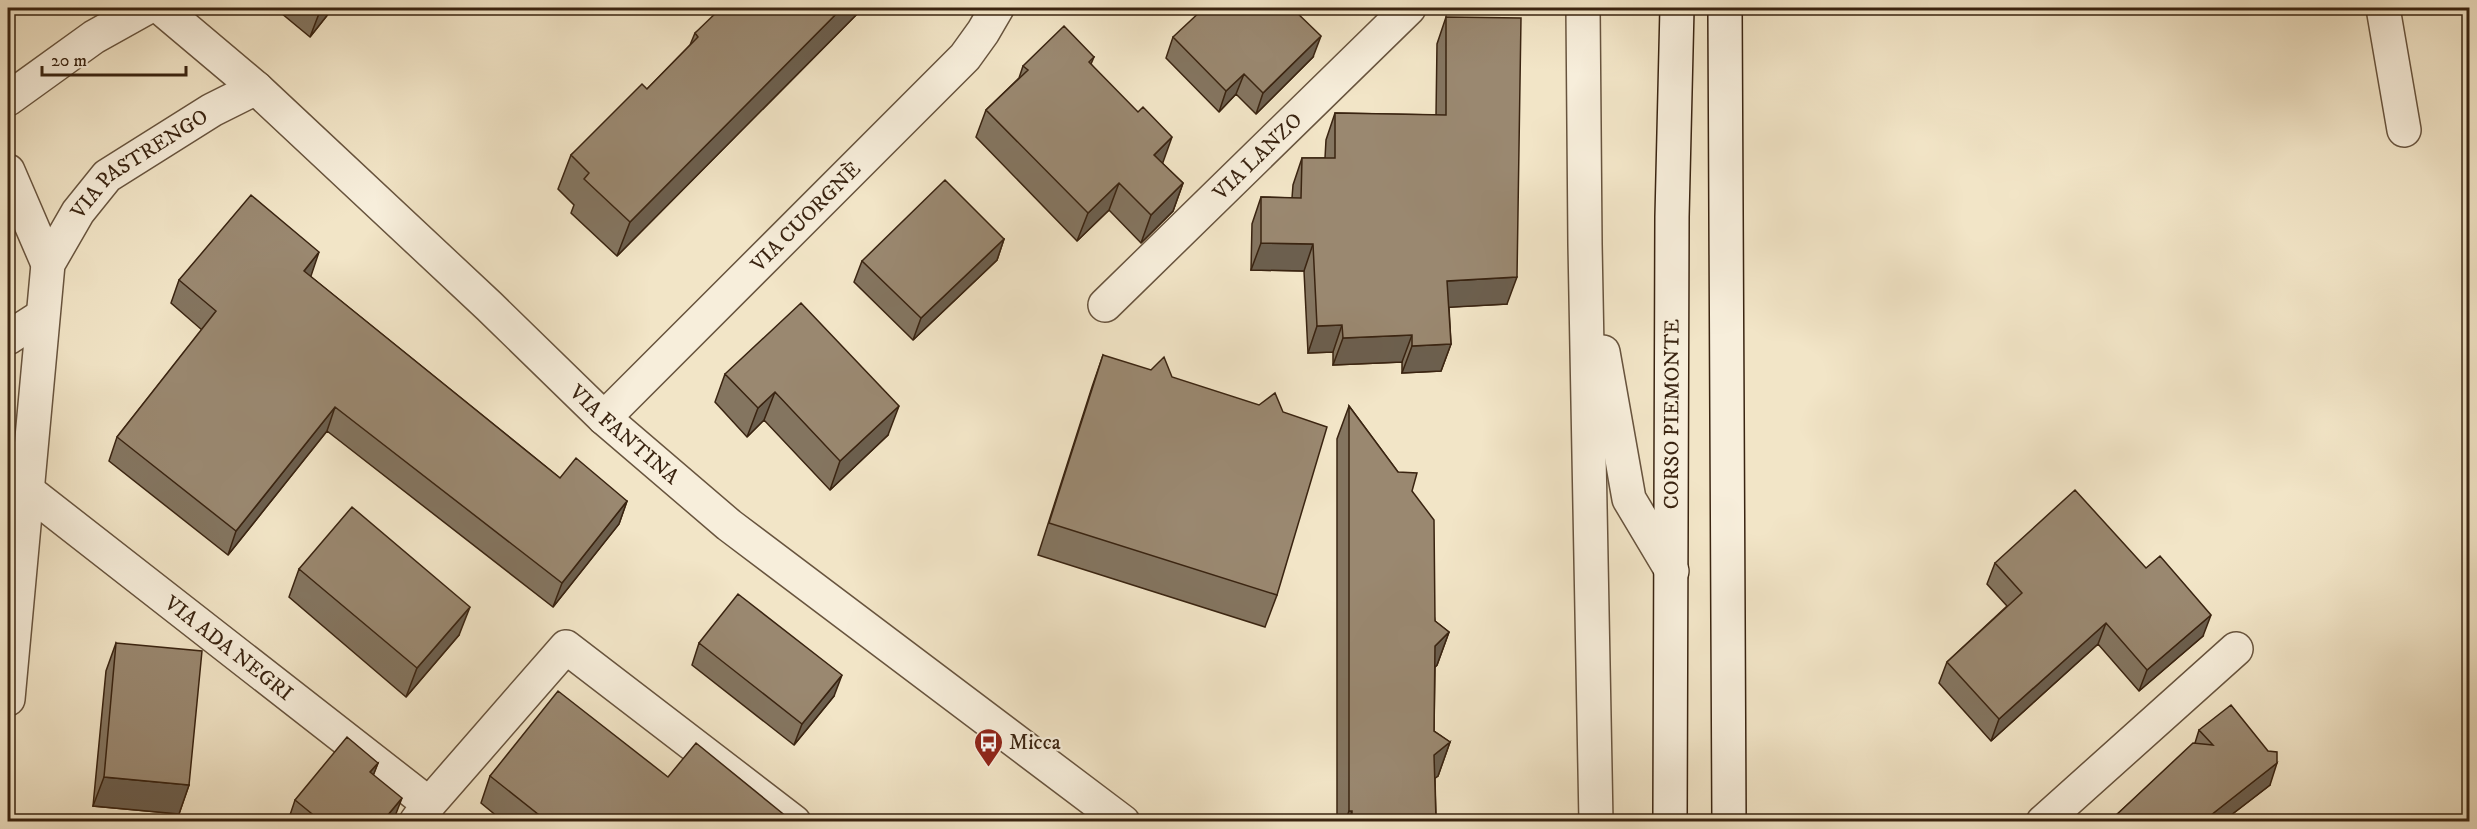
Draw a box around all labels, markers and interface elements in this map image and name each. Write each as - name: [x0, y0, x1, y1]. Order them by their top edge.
- scale bar: [42, 39, 186, 77]
- text: 20 m: [51, 50, 87, 72]
- street label: VIA PASTRENGO: [65, 104, 213, 225]
- street label: VIA LANZO: [1207, 108, 1308, 207]
- street label: VIA CUORGNÈ: [745, 156, 867, 278]
- street label: CORSO PIEMONTE: [1659, 319, 1686, 509]
- street label: VIA FANTINA: [563, 379, 684, 491]
- street label: VIA ADA NEGRI: [158, 590, 298, 707]
- bus stop icon: Micca: [972, 726, 1004, 768]
- place label: Micca: [1009, 730, 1061, 756]

